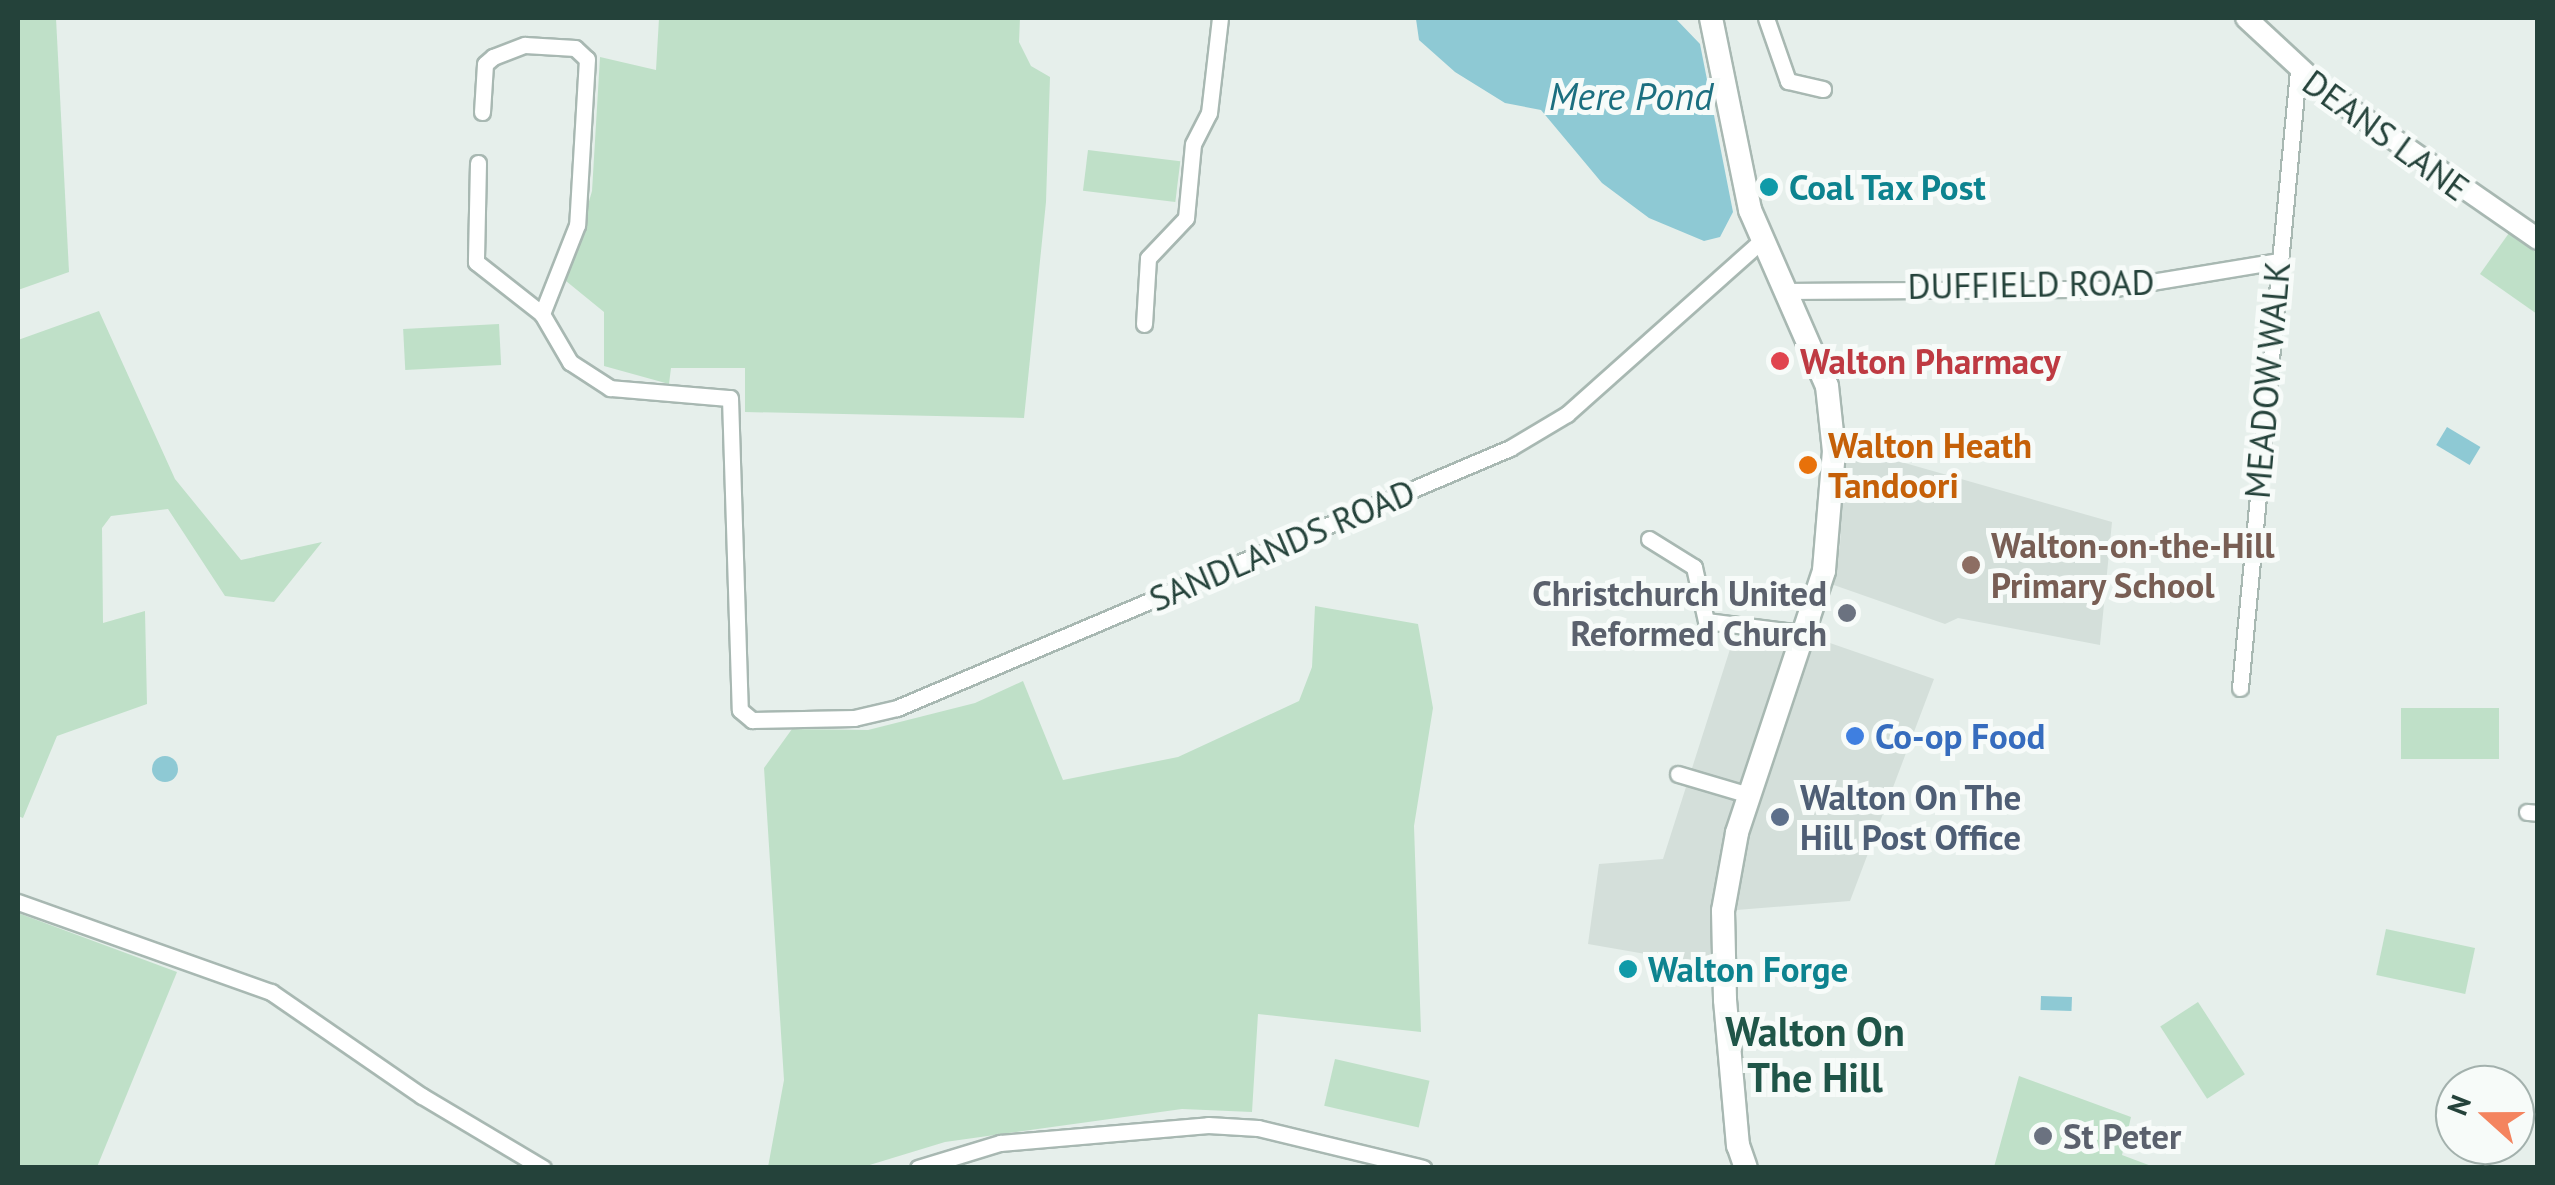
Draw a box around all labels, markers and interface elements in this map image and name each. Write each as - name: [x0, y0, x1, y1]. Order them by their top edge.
- street label: DEANS LANE: [2295, 61, 2477, 209]
- water label: Mere Pond: [1549, 73, 1713, 119]
- place label: Coal Tax Post: [1789, 166, 1988, 208]
- marker: Coal Tax Post: [1758, 176, 1780, 198]
- street label: MEADOW WALK: [2236, 259, 2298, 501]
- street label: DUFFIELD ROAD: [1907, 261, 2155, 307]
- place label: Walton Pharmacy: [1800, 340, 2060, 382]
- marker: Walton Pharmacy: [1769, 350, 1791, 372]
- place label: Walton Heath Tandoori: [1828, 424, 2032, 506]
- marker: Walton Heath Tandoori: [1797, 454, 1819, 476]
- street label: SANDLANDS ROAD: [1143, 470, 1421, 620]
- place label: Walton-on-the-Hill Primary School: [1991, 524, 2275, 606]
- marker: Walton-on-the-Hill Primary School: [1960, 554, 1982, 576]
- place label: Christchurch United Reformed Church: [1532, 572, 1827, 654]
- marker: Christchurch United Reformed Church: [1836, 602, 1858, 624]
- place label: Co-op Food: [1875, 715, 2045, 757]
- marker: Co-op Food: [1844, 725, 1866, 747]
- place label: Walton On The Hill Post Office: [1800, 776, 2023, 858]
- marker: Walton On The Hill Post Office: [1769, 806, 1791, 828]
- place label: Walton Forge: [1648, 948, 1848, 990]
- marker: Walton Forge: [1617, 958, 1639, 980]
- district label: Walton On The Hill: [1725, 1007, 1905, 1101]
- north arrow: [2435, 1065, 2535, 1165]
- text: N: [2438, 1090, 2479, 1120]
- place label: St Peter: [2063, 1115, 2181, 1157]
- marker: St Peter: [2032, 1125, 2054, 1147]

